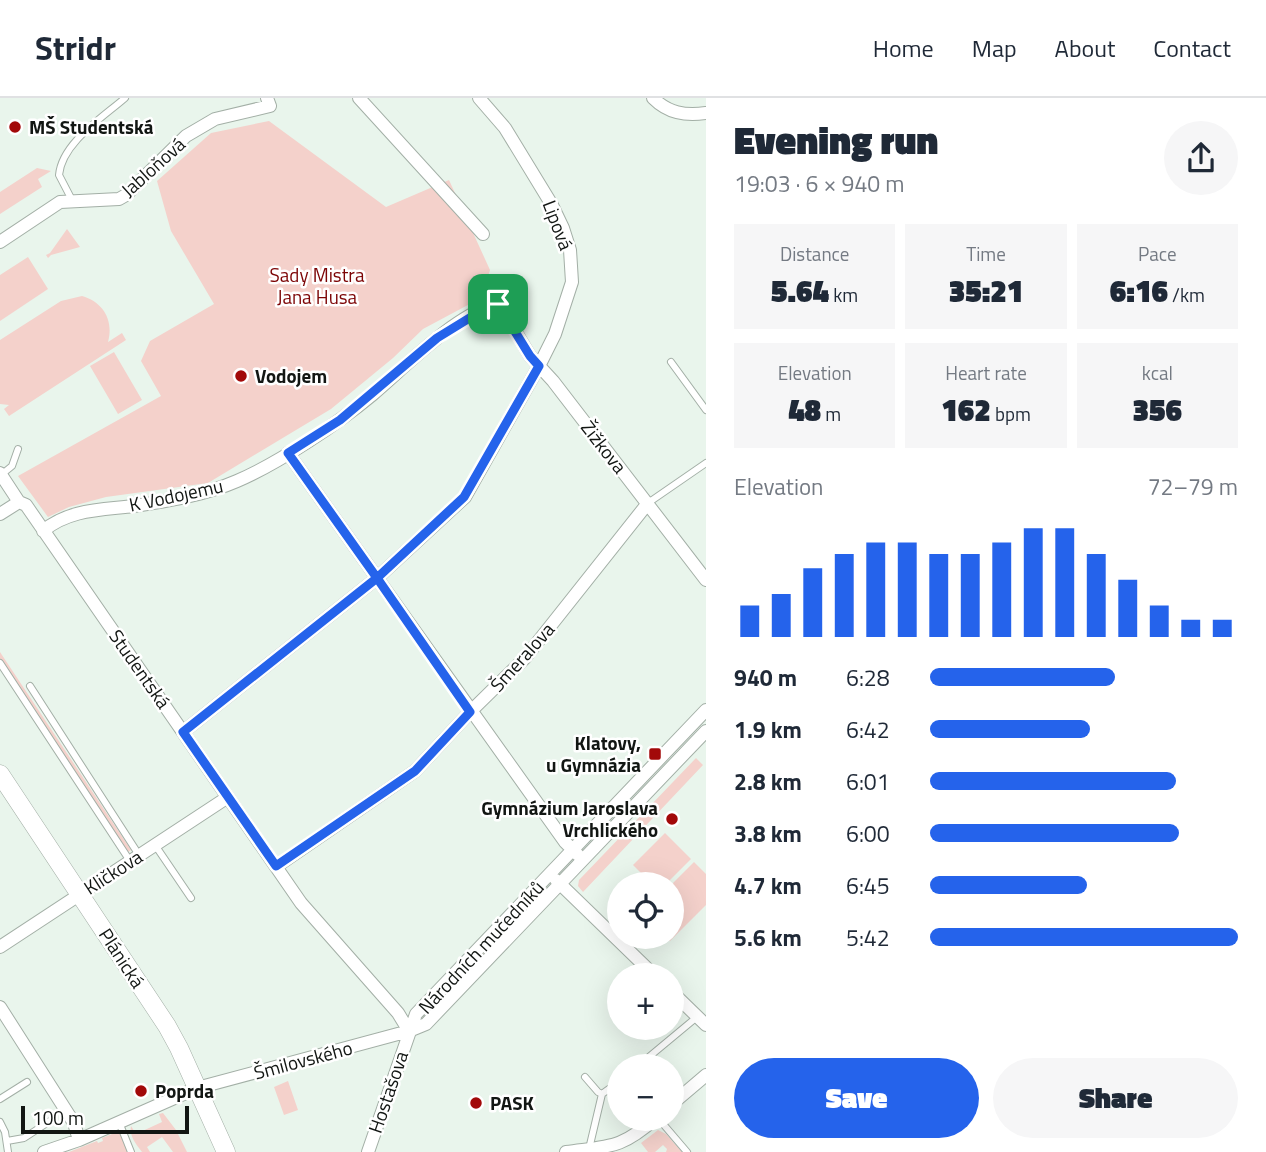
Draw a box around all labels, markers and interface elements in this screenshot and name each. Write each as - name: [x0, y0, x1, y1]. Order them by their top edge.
- text: Stridr: [35, 23, 116, 73]
- text: Home: [873, 30, 934, 66]
- text: Map: [972, 30, 1017, 66]
- text: About: [1055, 30, 1115, 66]
- text: Contact: [1153, 30, 1231, 66]
- text: Evening run: [734, 111, 938, 169]
- place label: MŠ Studentská: [29, 112, 154, 141]
- marker: MŠ Studentská: [7, 119, 23, 135]
- button: share: [1164, 121, 1238, 195]
- street label: Jabloňová: [114, 129, 192, 204]
- text: 19:03 · 6 × 940 m: [734, 166, 904, 201]
- street label: Lipová: [536, 196, 581, 255]
- text: Distance: [780, 239, 849, 268]
- text: Time: [966, 239, 1006, 268]
- text: Pace: [1138, 239, 1177, 268]
- park label: Sady Mistra Jana Husa: [270, 260, 365, 311]
- text: 5.64: [771, 268, 829, 314]
- text: 35:21: [949, 268, 1023, 314]
- text: 6:16: [1110, 268, 1168, 314]
- pin: [468, 274, 528, 334]
- text: km: [829, 280, 858, 309]
- text: /km: [1168, 280, 1205, 309]
- icon: arrive: [479, 285, 517, 323]
- text: Elevation: [778, 358, 852, 387]
- text: Heart rate: [945, 358, 1027, 387]
- text: kcal: [1142, 358, 1173, 387]
- place label: Vodojem: [255, 361, 327, 390]
- marker: Vodojem: [233, 368, 249, 384]
- text: 48: [788, 387, 821, 433]
- text: 162: [941, 387, 991, 433]
- text: 356: [1133, 387, 1182, 433]
- text: m: [821, 399, 841, 428]
- text: bpm: [991, 399, 1031, 428]
- street label: Žižkova: [574, 414, 635, 480]
- text: Elevation: [734, 469, 823, 504]
- text: 72–79 m: [1148, 469, 1238, 504]
- street label: K Vodojemu: [126, 470, 226, 519]
- street label: Šmeralova: [483, 615, 561, 698]
- street label: Studentská: [103, 623, 179, 715]
- text: 940 m: [734, 660, 797, 695]
- text: 6:28: [846, 660, 890, 695]
- text: 1.9 km: [734, 712, 802, 747]
- text: 6:42: [846, 712, 890, 747]
- place label: Klatovy, u Gymnázia: [546, 728, 641, 779]
- marker: Klatovy, u Gymnázia: [647, 746, 663, 762]
- text: 2.8 km: [734, 764, 802, 799]
- text: 6:01: [846, 764, 890, 799]
- place label: Gymnázium Jaroslava Vrchlického: [481, 793, 658, 844]
- marker: Gymnázium Jaroslava Vrchlického: [664, 811, 680, 827]
- text: 3.8 km: [734, 816, 802, 851]
- text: 6:00: [846, 816, 890, 851]
- street label: Kličkova: [78, 841, 148, 901]
- text: 4.7 km: [734, 868, 802, 903]
- text: 6:45: [846, 868, 890, 903]
- map controls: [607, 872, 684, 1131]
- button: locate: [607, 872, 684, 949]
- street label: Národních mučedníků: [411, 873, 550, 1020]
- text: 5.6 km: [734, 920, 802, 955]
- text: 5:42: [846, 920, 890, 955]
- street label: Plánická: [92, 922, 153, 994]
- button: +: [607, 963, 684, 1040]
- street label: Šmilovského: [250, 1032, 355, 1087]
- street label: Hostašova: [360, 1046, 415, 1137]
- button: −: [607, 1054, 684, 1131]
- button: Save: [734, 1058, 979, 1138]
- button: Share: [993, 1058, 1238, 1138]
- place label: Poprda: [155, 1076, 214, 1105]
- marker: Poprda: [133, 1083, 149, 1099]
- place label: PASK: [490, 1088, 534, 1117]
- marker: PASK: [468, 1095, 484, 1111]
- scale bar: [21, 1103, 189, 1135]
- text: 100 m: [32, 1103, 84, 1132]

